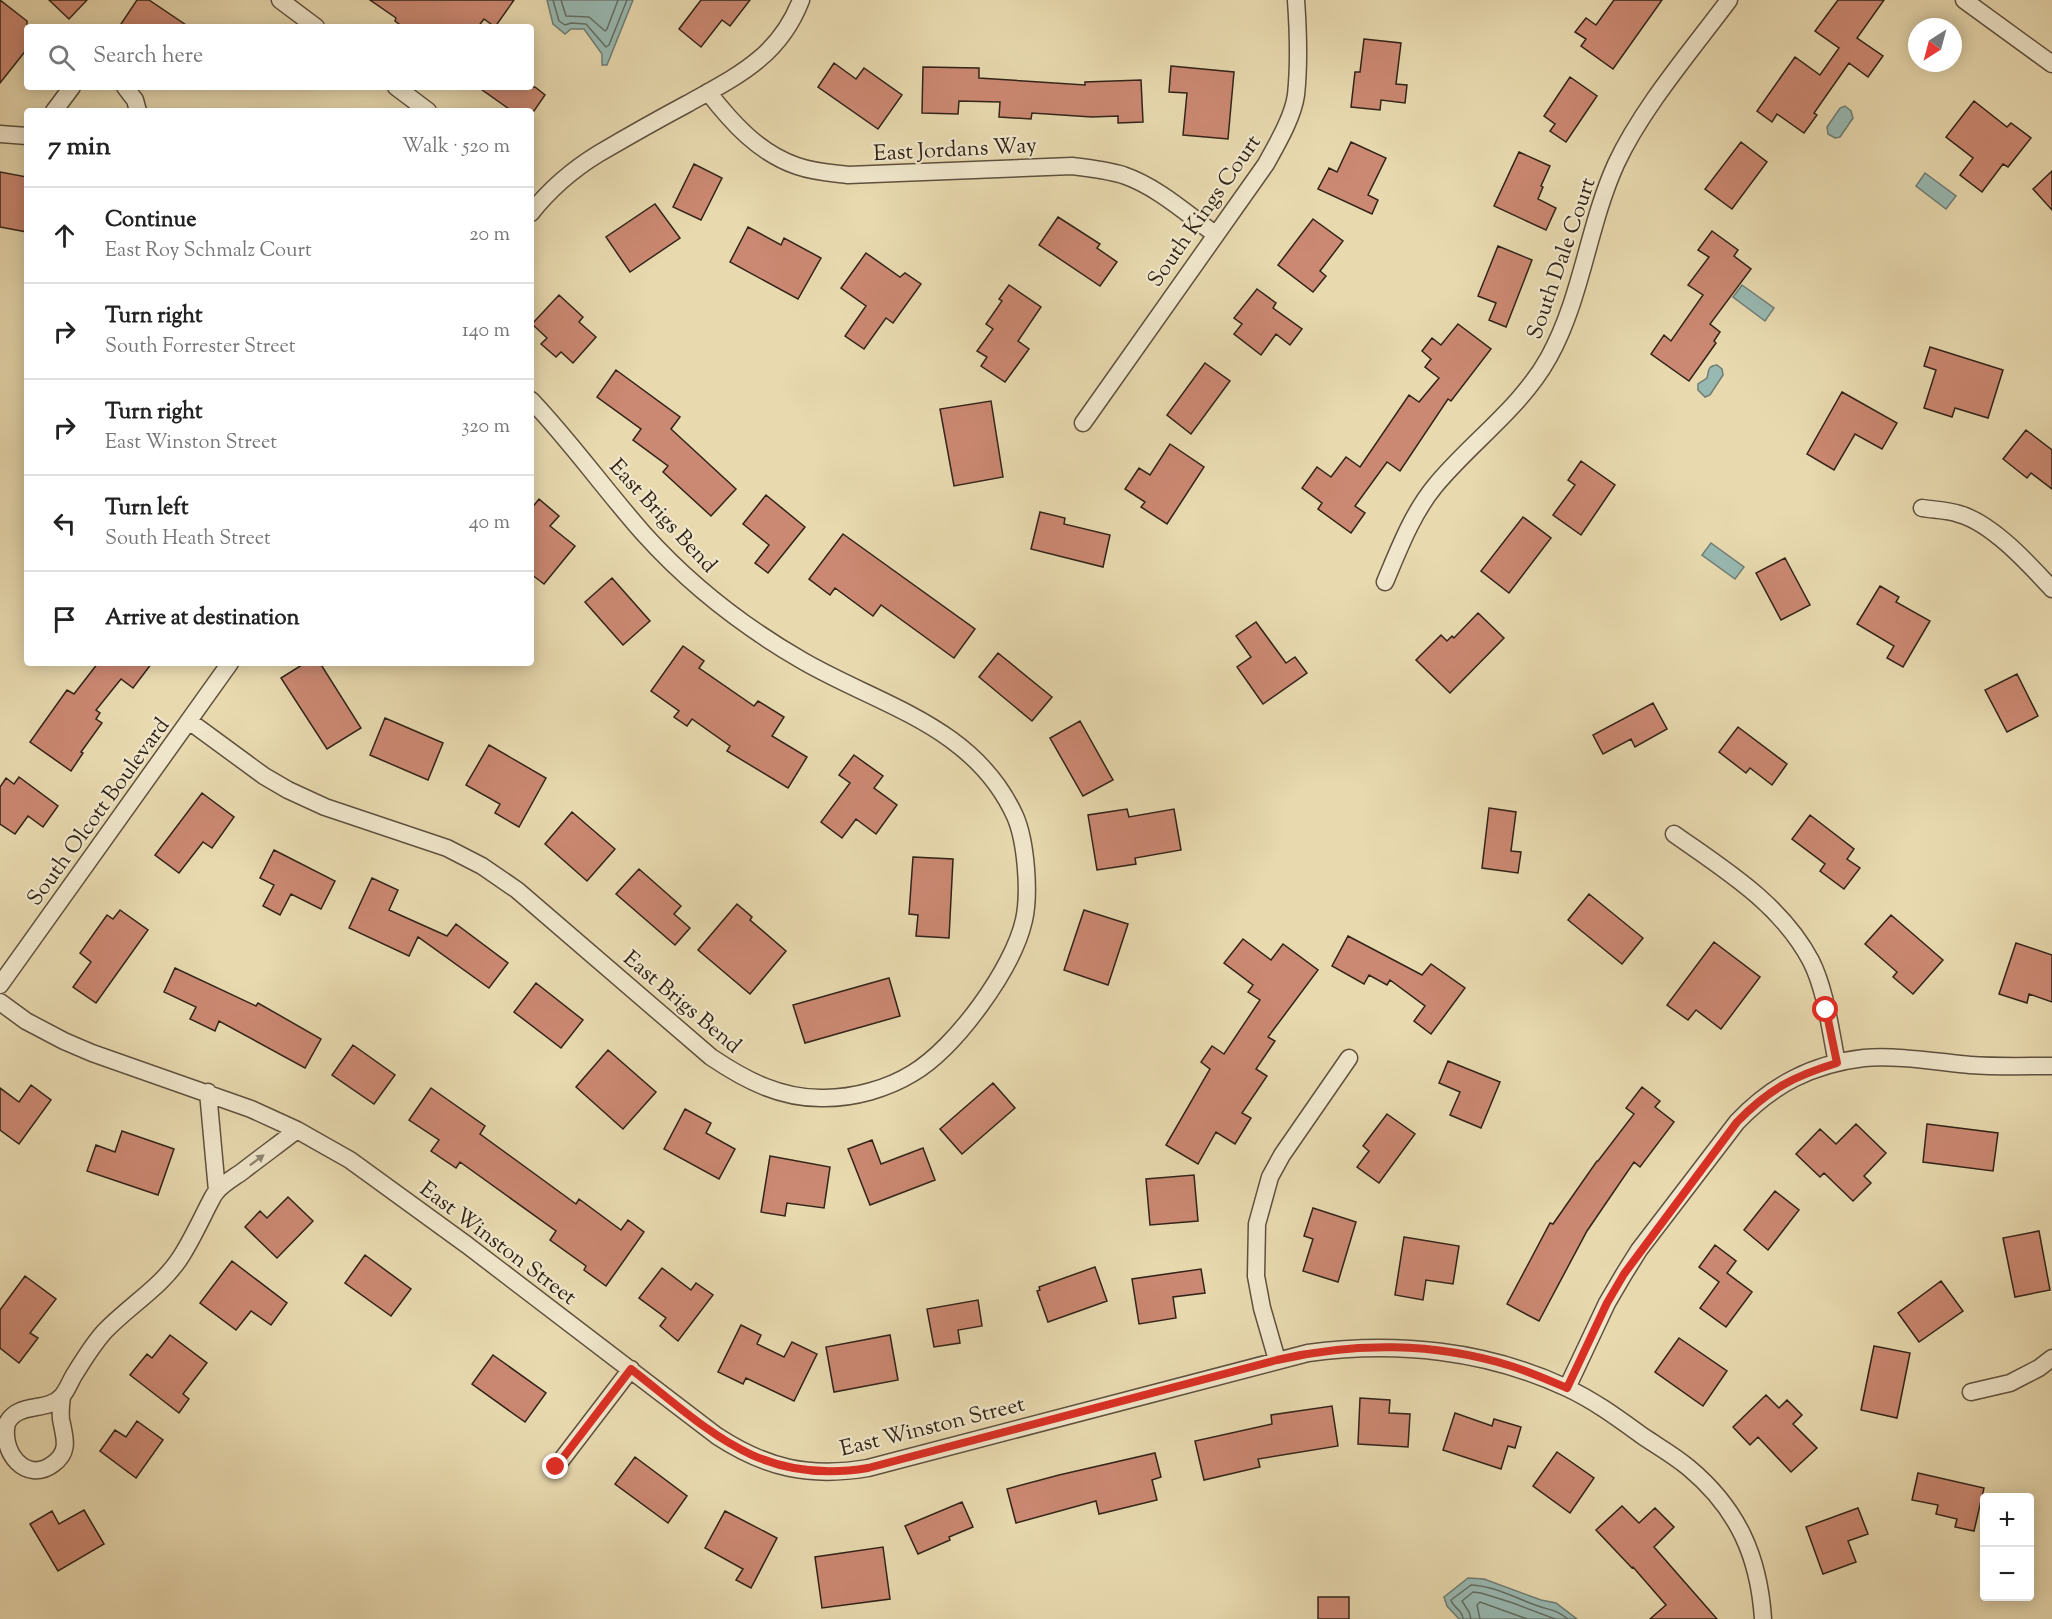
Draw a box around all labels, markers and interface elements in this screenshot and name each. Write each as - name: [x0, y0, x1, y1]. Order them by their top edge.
- north arrow: [1908, 18, 1962, 72]
- search box: [24, 24, 534, 90]
- icon: search: [45, 41, 78, 74]
- text: Search here: [93, 41, 203, 73]
- text: 7 min: [48, 129, 111, 166]
- street label: South Kings Court: [1141, 129, 1270, 294]
- street label: East Jordans Way: [873, 131, 1038, 171]
- text: Walk · 520 m: [402, 133, 510, 162]
- street label: South Dale Court: [1520, 173, 1606, 344]
- text: Continue: [105, 205, 196, 237]
- icon: ahead: [48, 219, 81, 252]
- text: 20 m: [469, 221, 510, 250]
- text: East Roy Schmalz Court: [105, 237, 312, 266]
- text: Turn right: [105, 301, 202, 333]
- icon: right: [48, 315, 81, 348]
- text: 140 m: [462, 317, 510, 346]
- text: South Forrester Street: [105, 333, 296, 362]
- text: Turn right: [105, 397, 202, 429]
- icon: right: [48, 411, 81, 444]
- text: 320 m: [461, 413, 510, 442]
- text: East Winston Street: [105, 429, 277, 458]
- street label: East Brigs Bend: [600, 453, 723, 581]
- text: Turn left: [105, 493, 188, 525]
- icon: left: [48, 507, 81, 540]
- text: 40 m: [469, 509, 510, 538]
- text: South Heath Street: [105, 525, 271, 554]
- icon: arrive: [48, 603, 81, 636]
- text: Arrive at destination: [105, 603, 300, 635]
- street label: South Olcott Boulevard: [20, 712, 179, 913]
- street label: East Brigs Bend: [615, 944, 747, 1062]
- route start: [1812, 996, 1838, 1022]
- one-way arrow: [249, 1155, 264, 1167]
- street label: East Winston Street: [412, 1175, 583, 1314]
- street label: East Winston Street: [837, 1389, 1029, 1466]
- route end: [542, 1453, 568, 1479]
- map controls: [1980, 1493, 2034, 1601]
- button: +: [1980, 1493, 2034, 1547]
- button: −: [1980, 1547, 2034, 1601]

